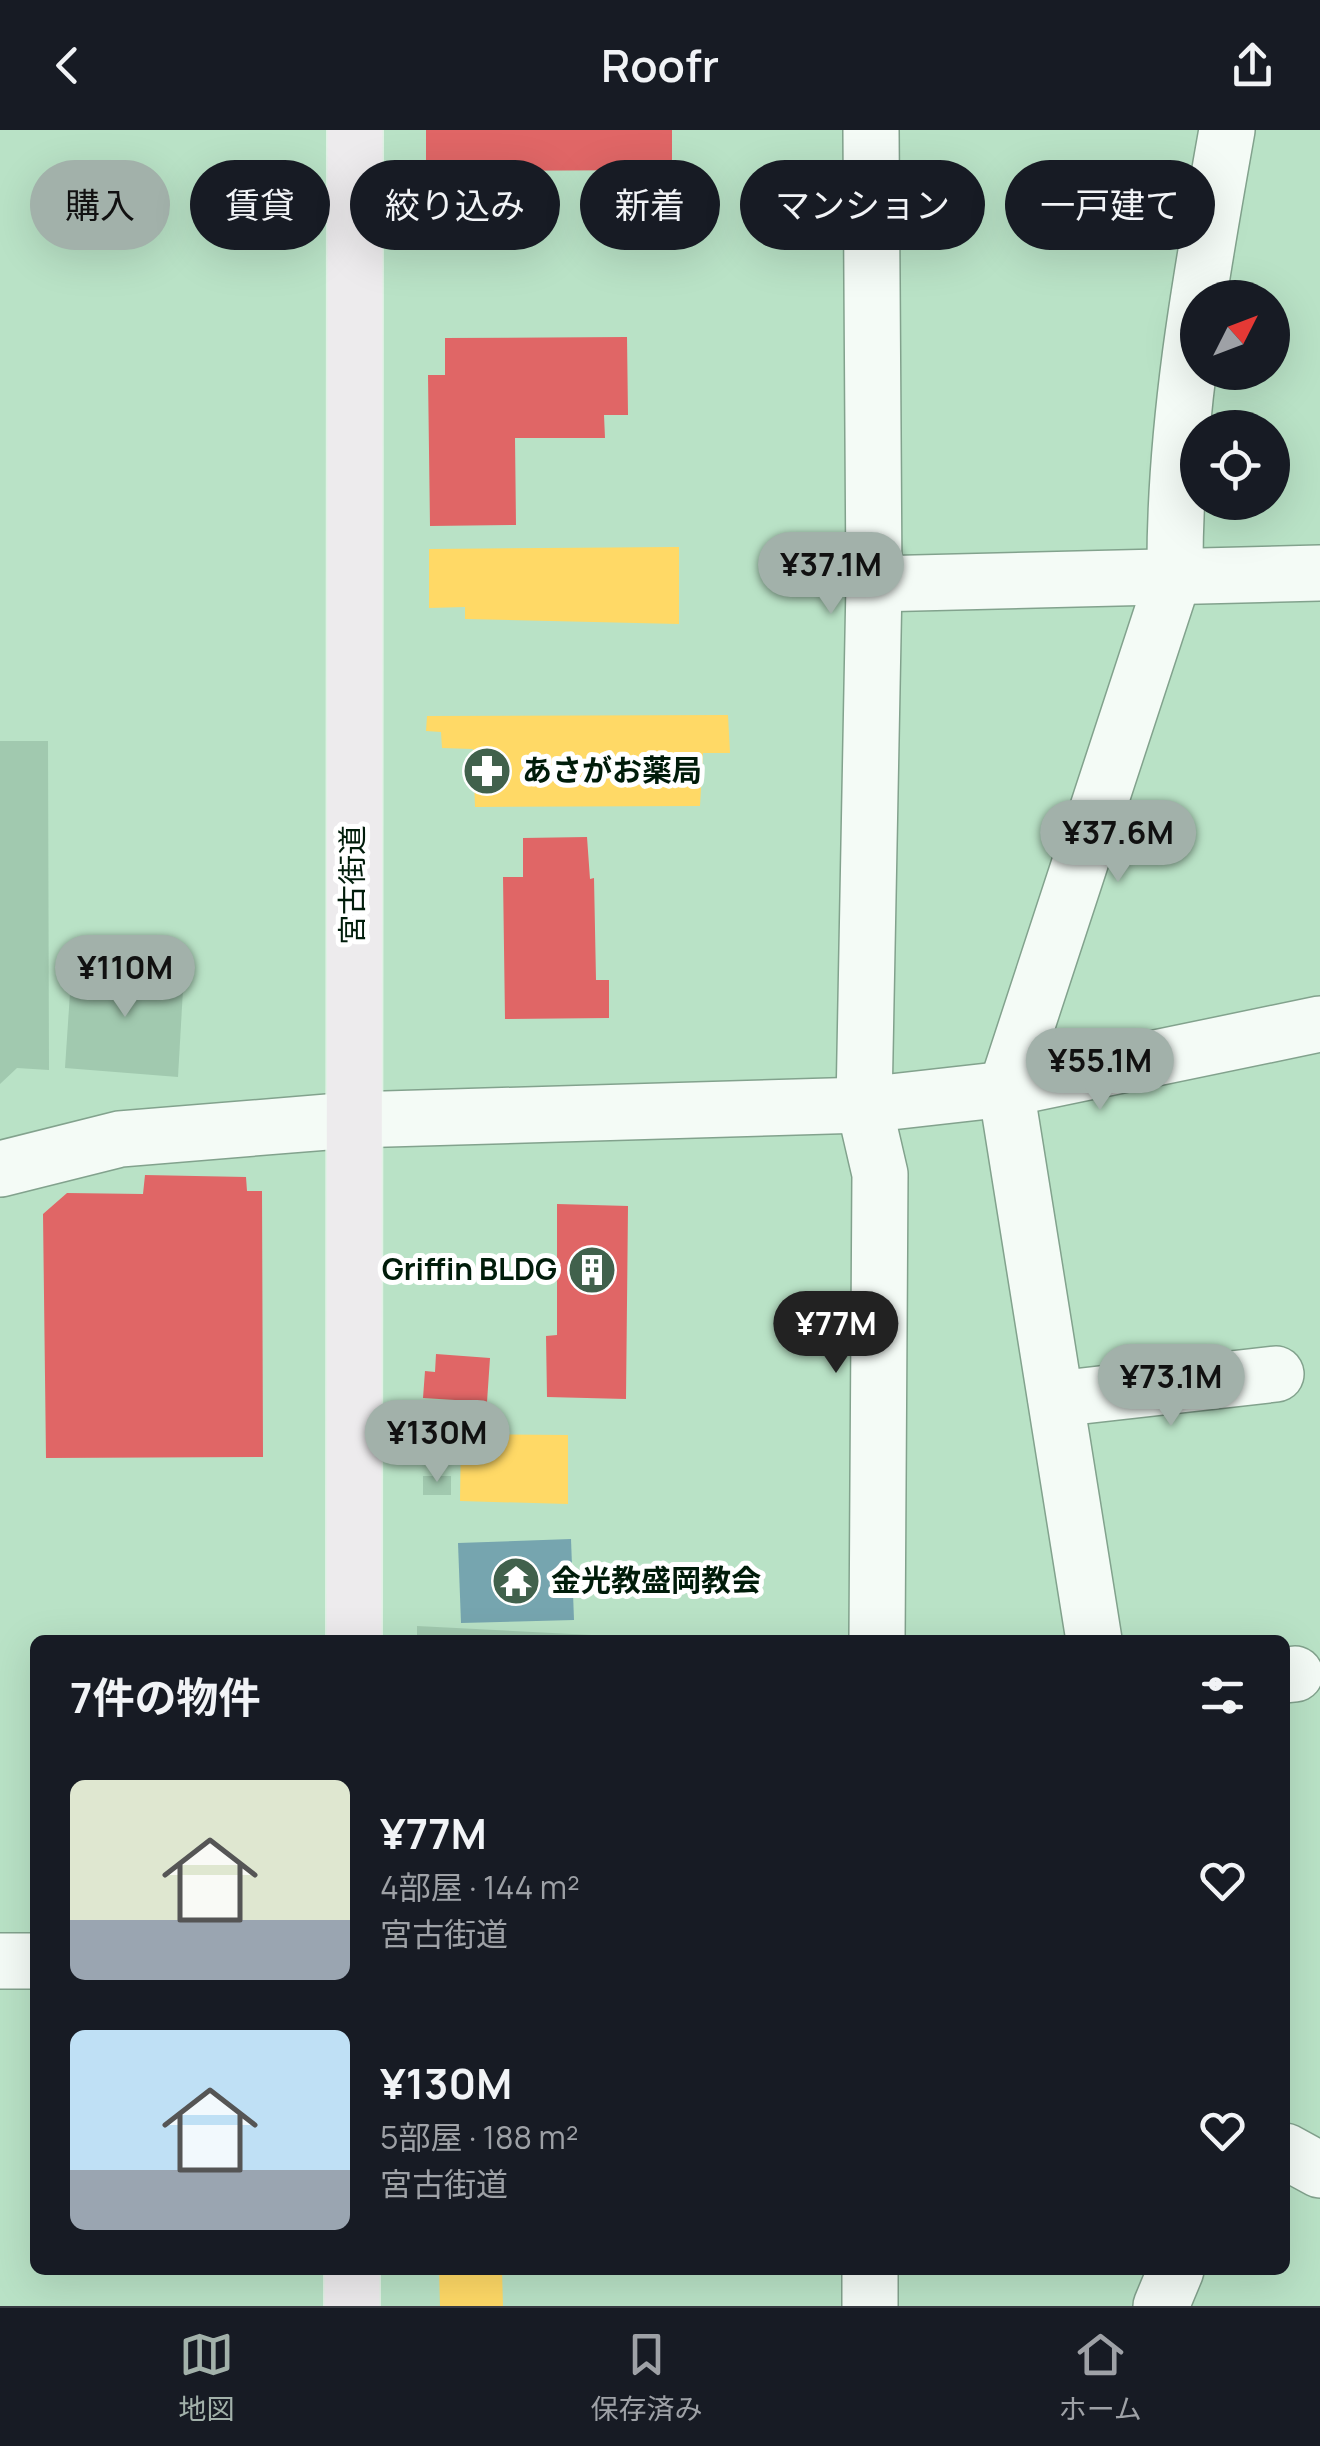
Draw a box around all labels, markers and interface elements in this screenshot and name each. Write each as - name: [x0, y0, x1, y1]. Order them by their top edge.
- text: Roofr: [601, 34, 719, 96]
- icon: back: [40, 38, 95, 93]
- icon: share: [1225, 38, 1280, 93]
- chip: 購入: [30, 160, 170, 250]
- chip: 賃貸: [190, 160, 330, 250]
- chip: 絞り込み: [350, 160, 560, 250]
- chip: 新着: [580, 160, 720, 250]
- chip: マンション: [740, 160, 985, 250]
- chip: 一戸建て: [1005, 160, 1215, 250]
- north arrow: [1180, 280, 1290, 390]
- map controls: [1180, 280, 1290, 520]
- button: locate: [1180, 410, 1290, 520]
- pin: ¥37.1M: [750, 532, 912, 617]
- text: ¥37.1M: [780, 542, 882, 586]
- pharmacy icon: あさがお薬局: [461, 745, 513, 797]
- place label: あさがお薬局: [522, 749, 702, 790]
- pin: ¥37.6M: [1037, 800, 1199, 885]
- text: ¥37.6M: [1062, 810, 1174, 854]
- street label: 宮古街道: [331, 825, 372, 945]
- pin: ¥110M: [55, 935, 195, 1020]
- text: ¥110M: [77, 945, 173, 989]
- pin: ¥55.1M: [1019, 1028, 1181, 1113]
- text: ¥55.1M: [1048, 1038, 1152, 1082]
- building icon: Griffin BLDG: [566, 1244, 618, 1296]
- place label: Griffin BLDG: [382, 1248, 557, 1289]
- pin: ¥77M: [777, 1291, 895, 1376]
- text: ¥77M: [795, 1301, 877, 1345]
- pin: ¥73.1M: [1090, 1344, 1252, 1429]
- text: ¥73.1M: [1120, 1354, 1222, 1398]
- pin: ¥130M: [367, 1400, 507, 1485]
- text: ¥130M: [387, 1410, 487, 1454]
- temple icon: 金光教盛岡教会: [490, 1555, 542, 1607]
- place label: 金光教盛岡教会: [551, 1559, 761, 1600]
- text: 7件の物件: [70, 1668, 260, 1726]
- icon: filters: [1195, 1668, 1250, 1723]
- text: ¥77M: [380, 1804, 487, 1862]
- icon: home: [150, 1820, 270, 1940]
- icon: heart: [1195, 1853, 1250, 1908]
- text: 4部屋 · 144 m²: [380, 1865, 580, 1909]
- text: 宮古街道: [380, 1912, 508, 1956]
- text: ¥130M: [380, 2054, 512, 2112]
- icon: home: [150, 2070, 270, 2190]
- icon: heart: [1195, 2103, 1250, 2158]
- text: 5部屋 · 188 m²: [380, 2115, 579, 2159]
- text: 宮古街道: [380, 2162, 508, 2206]
- tab: 地図: [178, 2327, 234, 2427]
- tab: 保存済み: [590, 2327, 702, 2427]
- tab: ホーム: [1059, 2327, 1142, 2427]

